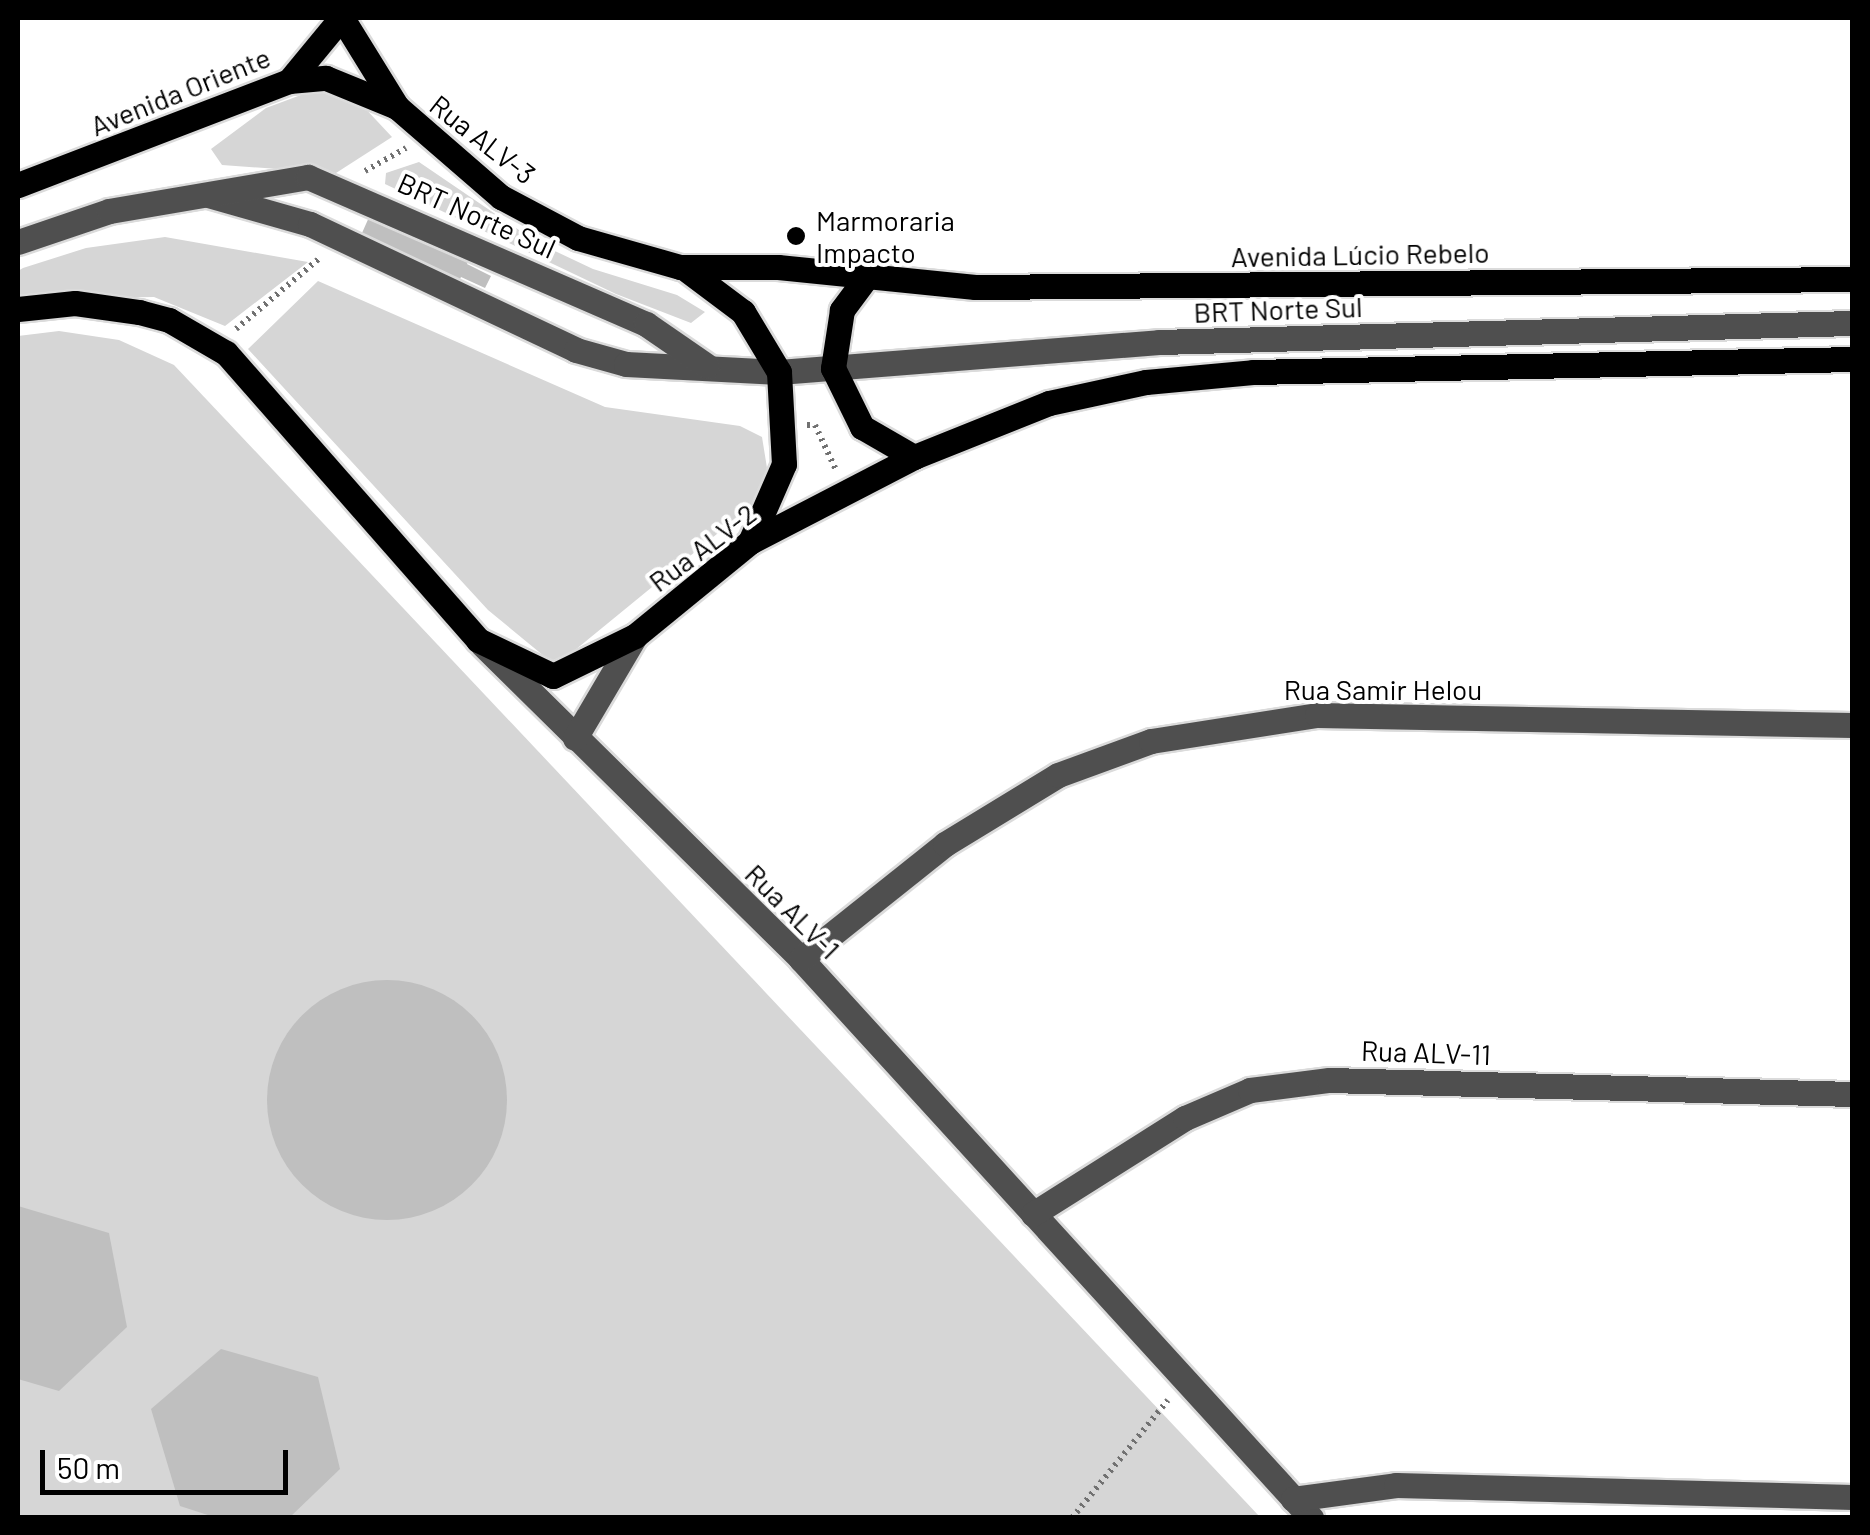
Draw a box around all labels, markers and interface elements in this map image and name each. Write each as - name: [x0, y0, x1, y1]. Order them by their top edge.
- street label: Avenida Oriente: [85, 40, 275, 142]
- street label: Rua ALV-3: [424, 87, 542, 191]
- street label: BRT Norte Sul: [393, 165, 561, 265]
- place label: Marmoraria Impacto: [816, 203, 955, 269]
- marker: Marmoraria Impacto: [785, 225, 807, 247]
- street label: Avenida Lúcio Rebelo: [1230, 235, 1490, 273]
- street label: BRT Norte Sul: [1193, 289, 1363, 329]
- street label: Rua ALV-2: [642, 496, 762, 598]
- street label: Rua Samir Helou: [1284, 672, 1482, 706]
- street label: Rua ALV-1: [739, 857, 847, 965]
- street label: Rua ALV-11: [1360, 1033, 1492, 1071]
- scale bar: [45, 1430, 292, 1492]
- text: 50 m: [57, 1449, 120, 1485]

